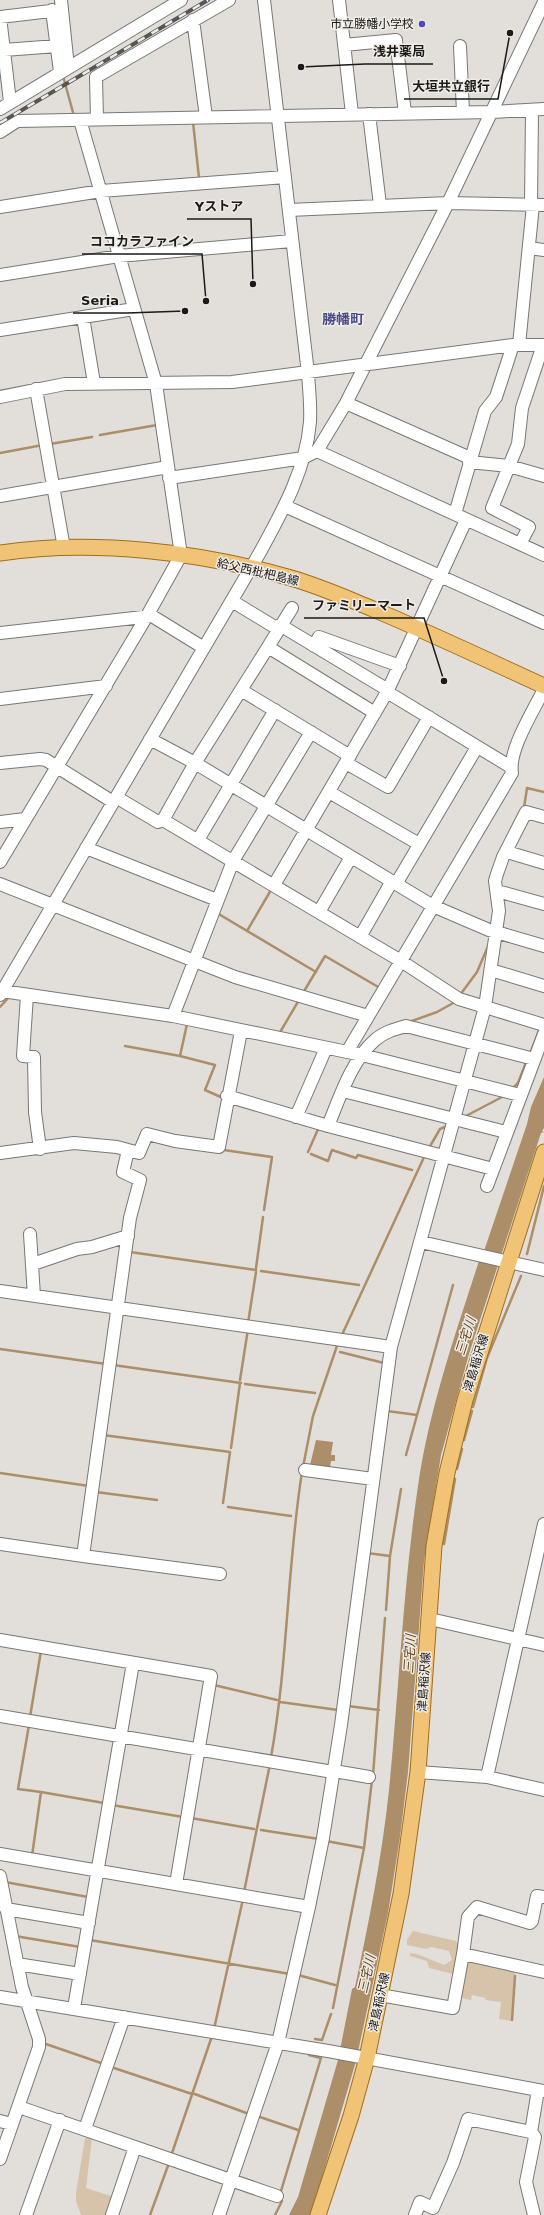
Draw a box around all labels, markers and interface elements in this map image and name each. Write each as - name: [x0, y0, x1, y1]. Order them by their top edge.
- place label: 市立勝幡小学校: [330, 17, 414, 31]
- marker: 市立勝幡小学校: [417, 19, 427, 29]
- callout: 浅井薬局: [365, 39, 433, 64]
- text: 浅井薬局: [373, 44, 425, 59]
- callout: 大垣共立銀行: [404, 74, 498, 99]
- text: 大垣共立銀行: [412, 79, 490, 94]
- callout: Yストア: [187, 194, 251, 219]
- text: Yストア: [194, 199, 243, 214]
- callout: ココカラファイン: [82, 229, 202, 254]
- text: ココカラファイン: [90, 234, 194, 249]
- callout: Seria: [73, 288, 127, 313]
- text: Seria: [81, 293, 119, 308]
- district label: 勝幡町: [322, 311, 364, 327]
- street label: 給父西枇杷島線: [215, 556, 301, 588]
- callout: ファミリーマート: [304, 593, 424, 618]
- text: ファミリーマート: [312, 598, 416, 613]
- water label: 三宅川: [452, 1313, 479, 1357]
- street label: 津島稲沢線: [461, 1332, 491, 1394]
- water label: 三宅川: [401, 1632, 418, 1674]
- street label: 津島稲沢線: [415, 1652, 433, 1712]
- water label: 三宅川: [355, 1951, 379, 1995]
- street label: 津島稲沢線: [366, 1971, 392, 2033]

